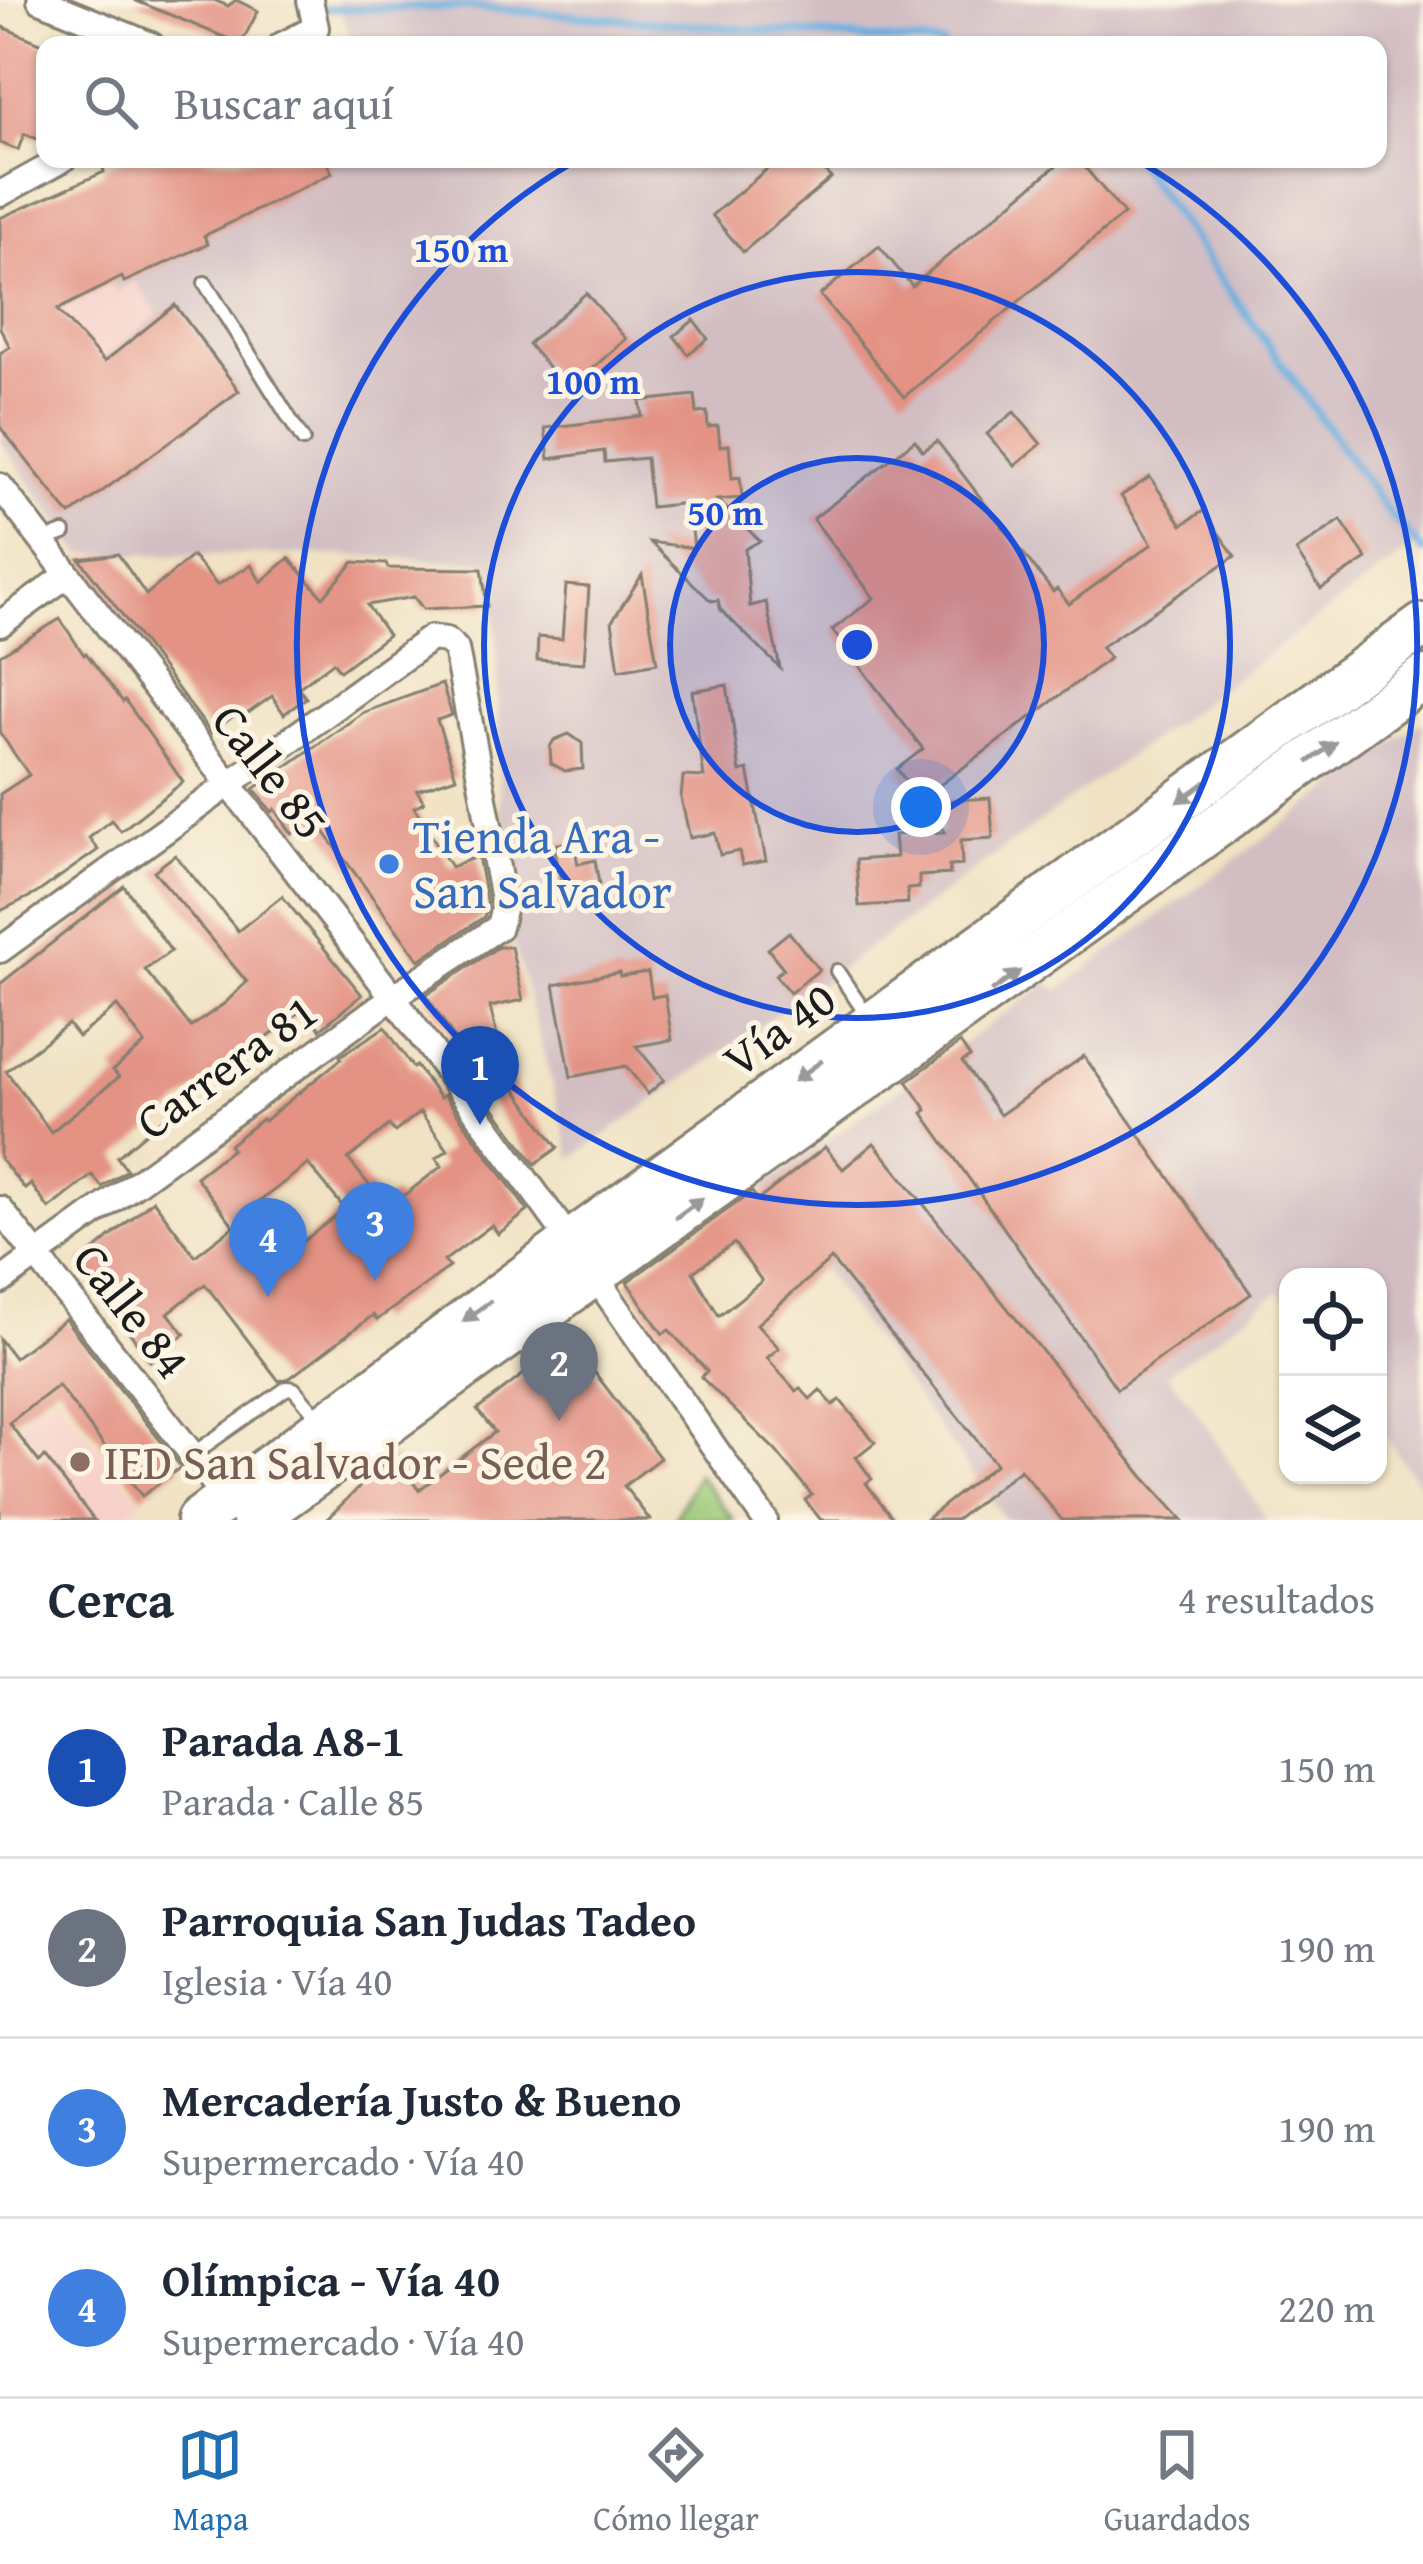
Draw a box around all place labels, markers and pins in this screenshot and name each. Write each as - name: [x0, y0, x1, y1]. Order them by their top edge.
- centre of rings: [836, 624, 878, 666]
- place label: Tienda Ara - San Salvador: [413, 800, 672, 926]
- marker: Tienda Ara - San Salvador: [376, 851, 402, 877]
- pin: 1: [441, 1026, 519, 1125]
- pin: 3: [336, 1182, 414, 1281]
- pin: 4: [229, 1198, 307, 1297]
- pin: 2: [520, 1322, 598, 1421]
- place label: IED San Salvador - Sede 2: [104, 1426, 607, 1497]
- marker: IED San Salvador - Sede 2: [67, 1449, 93, 1475]

